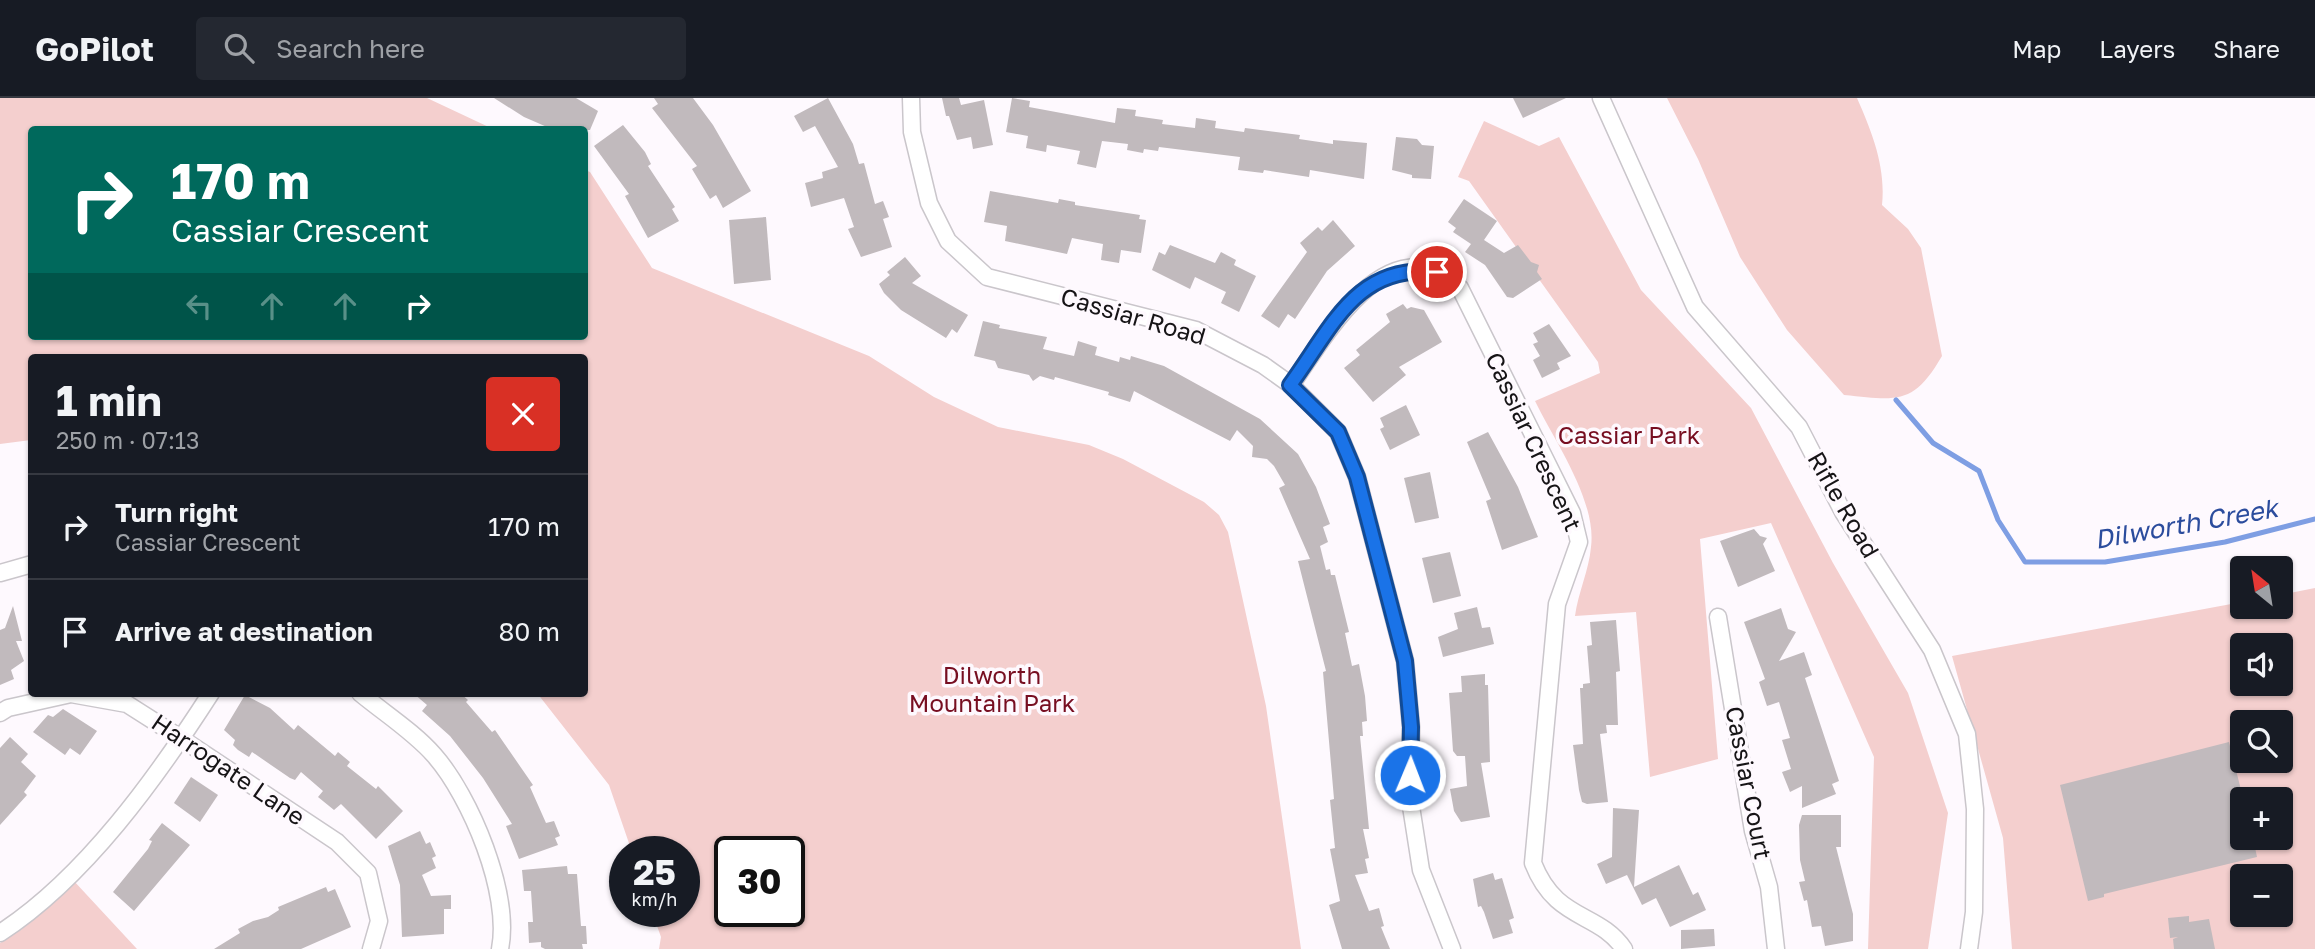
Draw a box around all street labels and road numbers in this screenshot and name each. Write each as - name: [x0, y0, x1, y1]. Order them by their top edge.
- street label: Cassiar Road: [1058, 281, 1209, 350]
- street label: Cassiar Crescent: [1480, 347, 1588, 535]
- street label: Rifle Road: [1802, 446, 1886, 562]
- street label: Cassiar Court: [1720, 704, 1779, 862]
- street label: Harrogate Lane: [147, 707, 311, 831]

